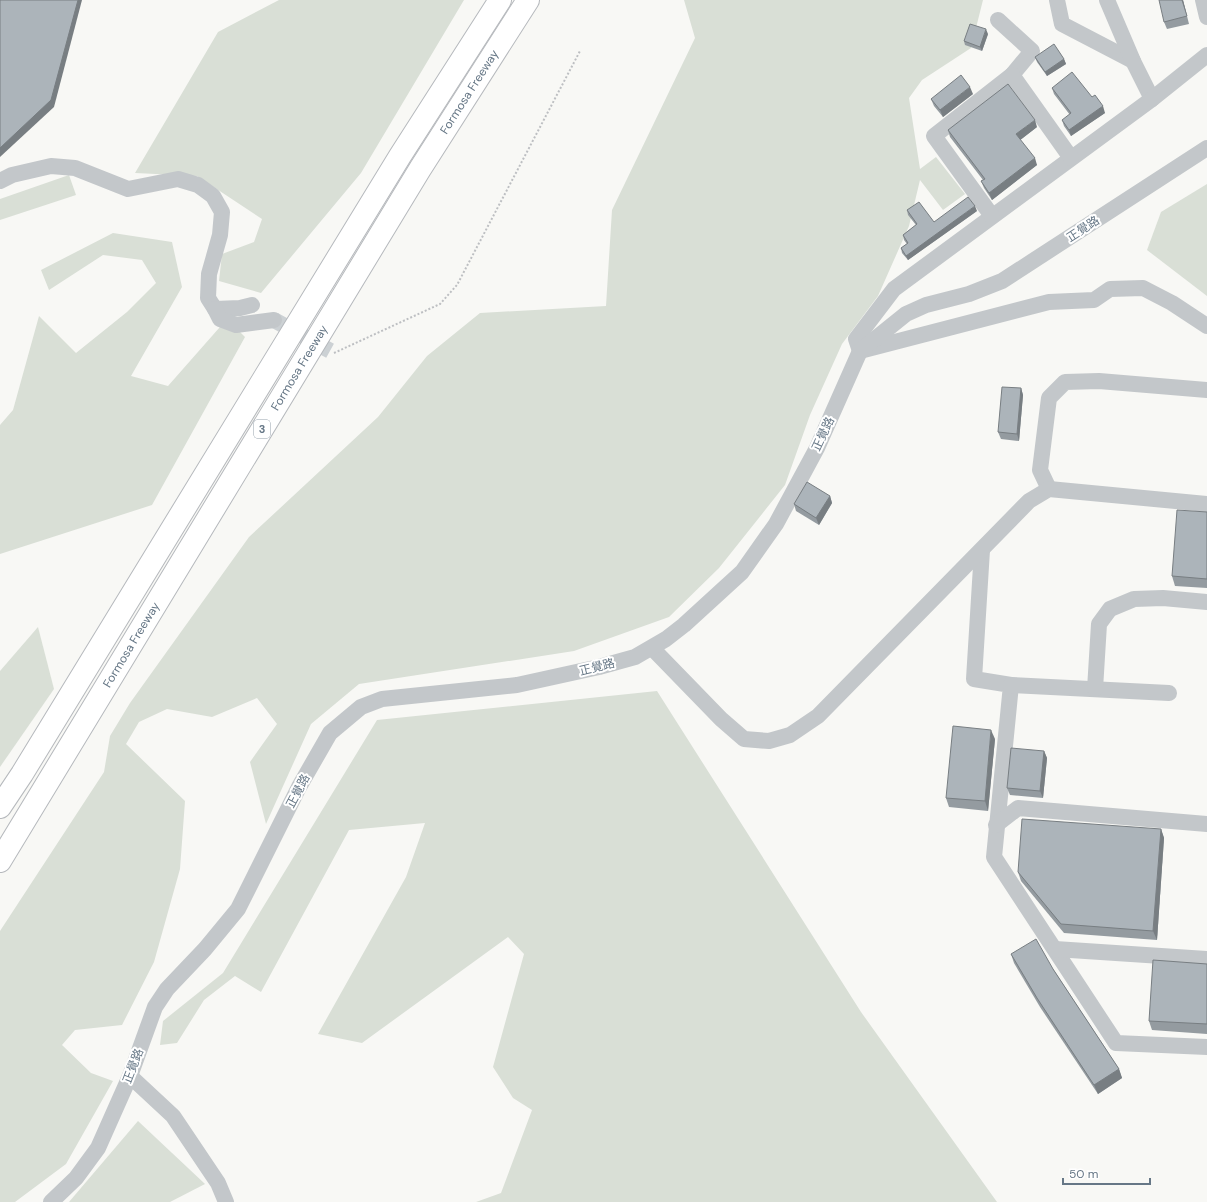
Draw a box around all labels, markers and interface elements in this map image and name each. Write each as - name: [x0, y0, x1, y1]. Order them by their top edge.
- street label: Formosa Freeway: [436, 46, 502, 137]
- street label: 正覺路: [1064, 212, 1102, 246]
- street label: Formosa Freeway: [267, 322, 332, 414]
- street label: 正覺路: [808, 414, 838, 454]
- road number: 3: [254, 420, 270, 438]
- street label: Formosa Freeway: [99, 599, 164, 690]
- street label: 正覺路: [578, 655, 616, 679]
- street label: 正覺路: [282, 771, 314, 811]
- street label: 正覺路: [119, 1046, 147, 1086]
- scale bar: [1063, 1160, 1150, 1186]
- text: 50 m: [1069, 1166, 1098, 1182]

